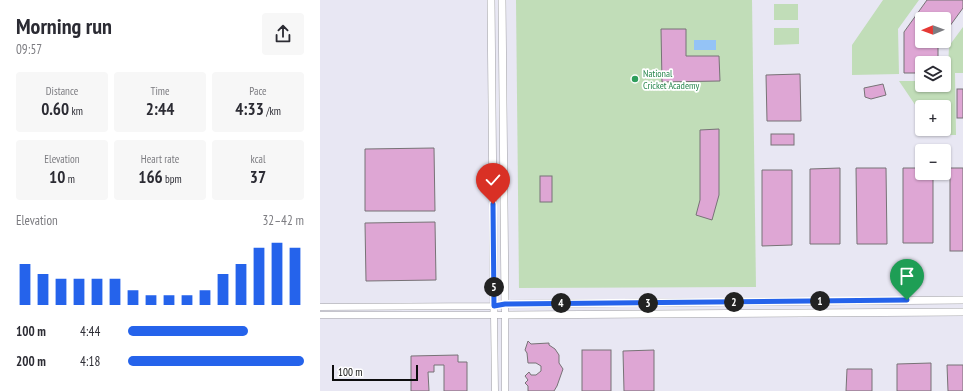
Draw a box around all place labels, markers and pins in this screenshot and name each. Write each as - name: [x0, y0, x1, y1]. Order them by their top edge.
- place label: National Cricket Academy: [643, 67, 700, 92]
- marker: National Cricket Academy: [630, 74, 640, 84]
- pin: [476, 163, 510, 204]
- pin: [890, 259, 924, 300]
- pin: 5: [484, 277, 504, 297]
- pin: 1: [810, 291, 830, 311]
- pin: 2: [724, 292, 744, 312]
- pin: 4: [551, 293, 571, 313]
- pin: 3: [638, 293, 658, 313]

